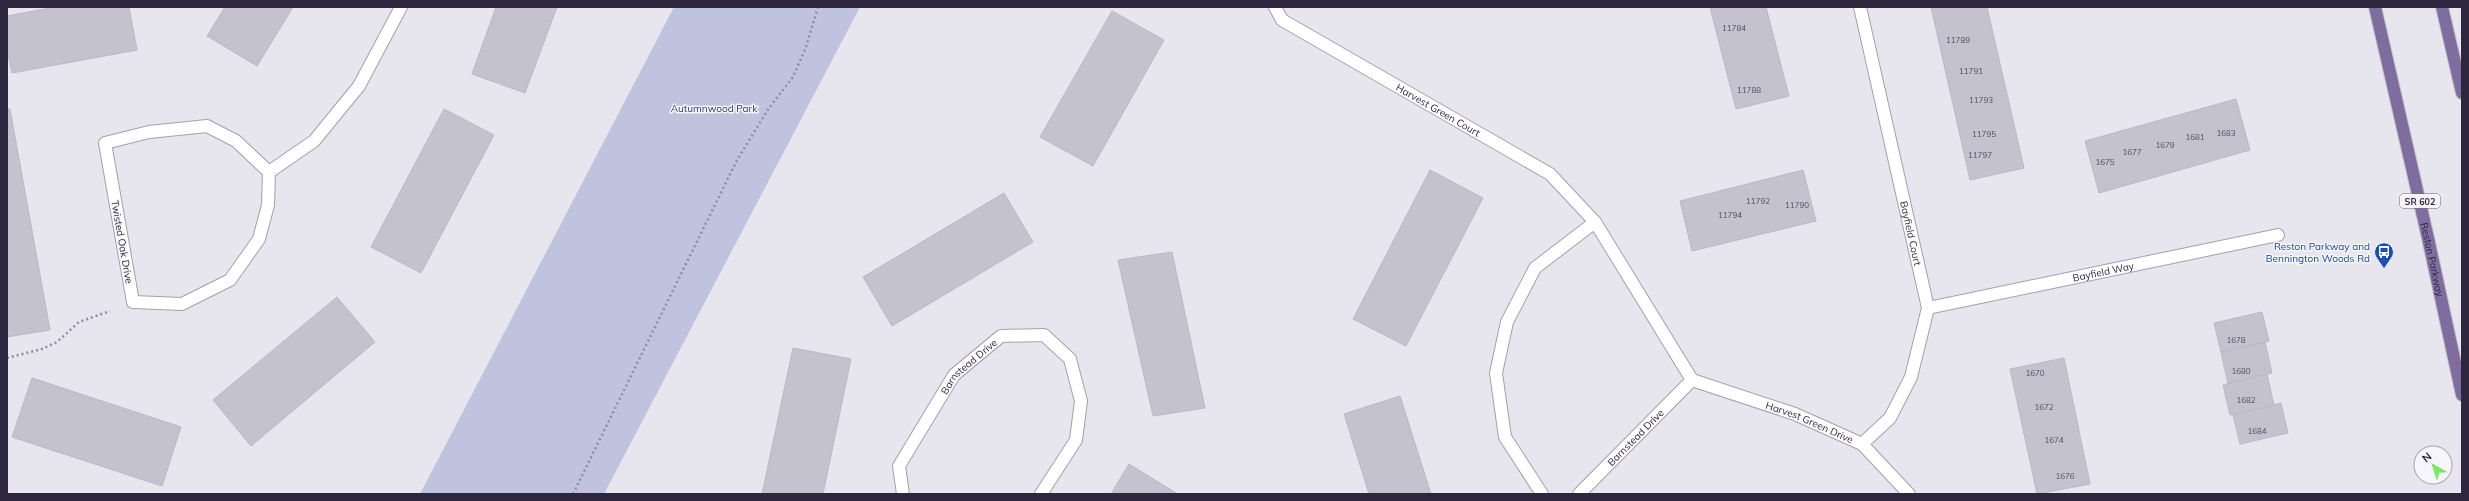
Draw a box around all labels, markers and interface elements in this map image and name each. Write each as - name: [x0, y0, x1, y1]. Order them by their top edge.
- house number: 11784: [1722, 23, 1746, 33]
- house number: 11789: [1946, 35, 1970, 45]
- house number: 11791: [1959, 66, 1983, 76]
- street label: Harvest Green Court: [1394, 80, 1483, 139]
- house number: 11788: [1737, 85, 1761, 95]
- house number: 11793: [1969, 95, 1993, 105]
- park label: Autumnwood Park: [671, 102, 758, 115]
- house number: 1683: [2216, 128, 2236, 138]
- house number: 11795: [1972, 129, 1996, 139]
- house number: 1681: [2185, 132, 2205, 142]
- house number: 1679: [2155, 140, 2175, 150]
- house number: 1677: [2122, 147, 2142, 157]
- house number: 11797: [1968, 150, 1992, 160]
- house number: 1675: [2095, 157, 2115, 167]
- road number: SR 602: [2400, 194, 2440, 208]
- house number: 11792: [1746, 196, 1770, 206]
- street label: Twisted Oak Drive: [108, 199, 136, 285]
- house number: 11790: [1785, 200, 1809, 210]
- street label: Bayfield Court: [1898, 200, 1925, 267]
- house number: 11794: [1718, 210, 1742, 220]
- street label: Reston Parkway: [2418, 221, 2447, 299]
- place label: Reston Parkway and Bennington Woods Rd: [2266, 240, 2370, 265]
- bus stop icon: Reston Parkway and Bennington Woods Rd: [2373, 241, 2395, 269]
- street label: Bayfield Way: [2071, 259, 2136, 284]
- house number: 1678: [2226, 335, 2246, 345]
- street label: Barnstead Drive: [938, 336, 1000, 396]
- house number: 1680: [2231, 366, 2251, 376]
- house number: 1670: [2025, 368, 2045, 378]
- house number: 1682: [2236, 395, 2256, 405]
- street label: Harvest Green Drive: [1764, 398, 1856, 446]
- house number: 1672: [2034, 402, 2054, 412]
- street label: Barnstead Drive: [1604, 406, 1666, 468]
- house number: 1684: [2247, 426, 2267, 436]
- house number: 1674: [2044, 435, 2064, 445]
- north arrow: [2413, 445, 2453, 485]
- text: N: [2419, 449, 2434, 465]
- house number: 1676: [2055, 471, 2075, 481]

